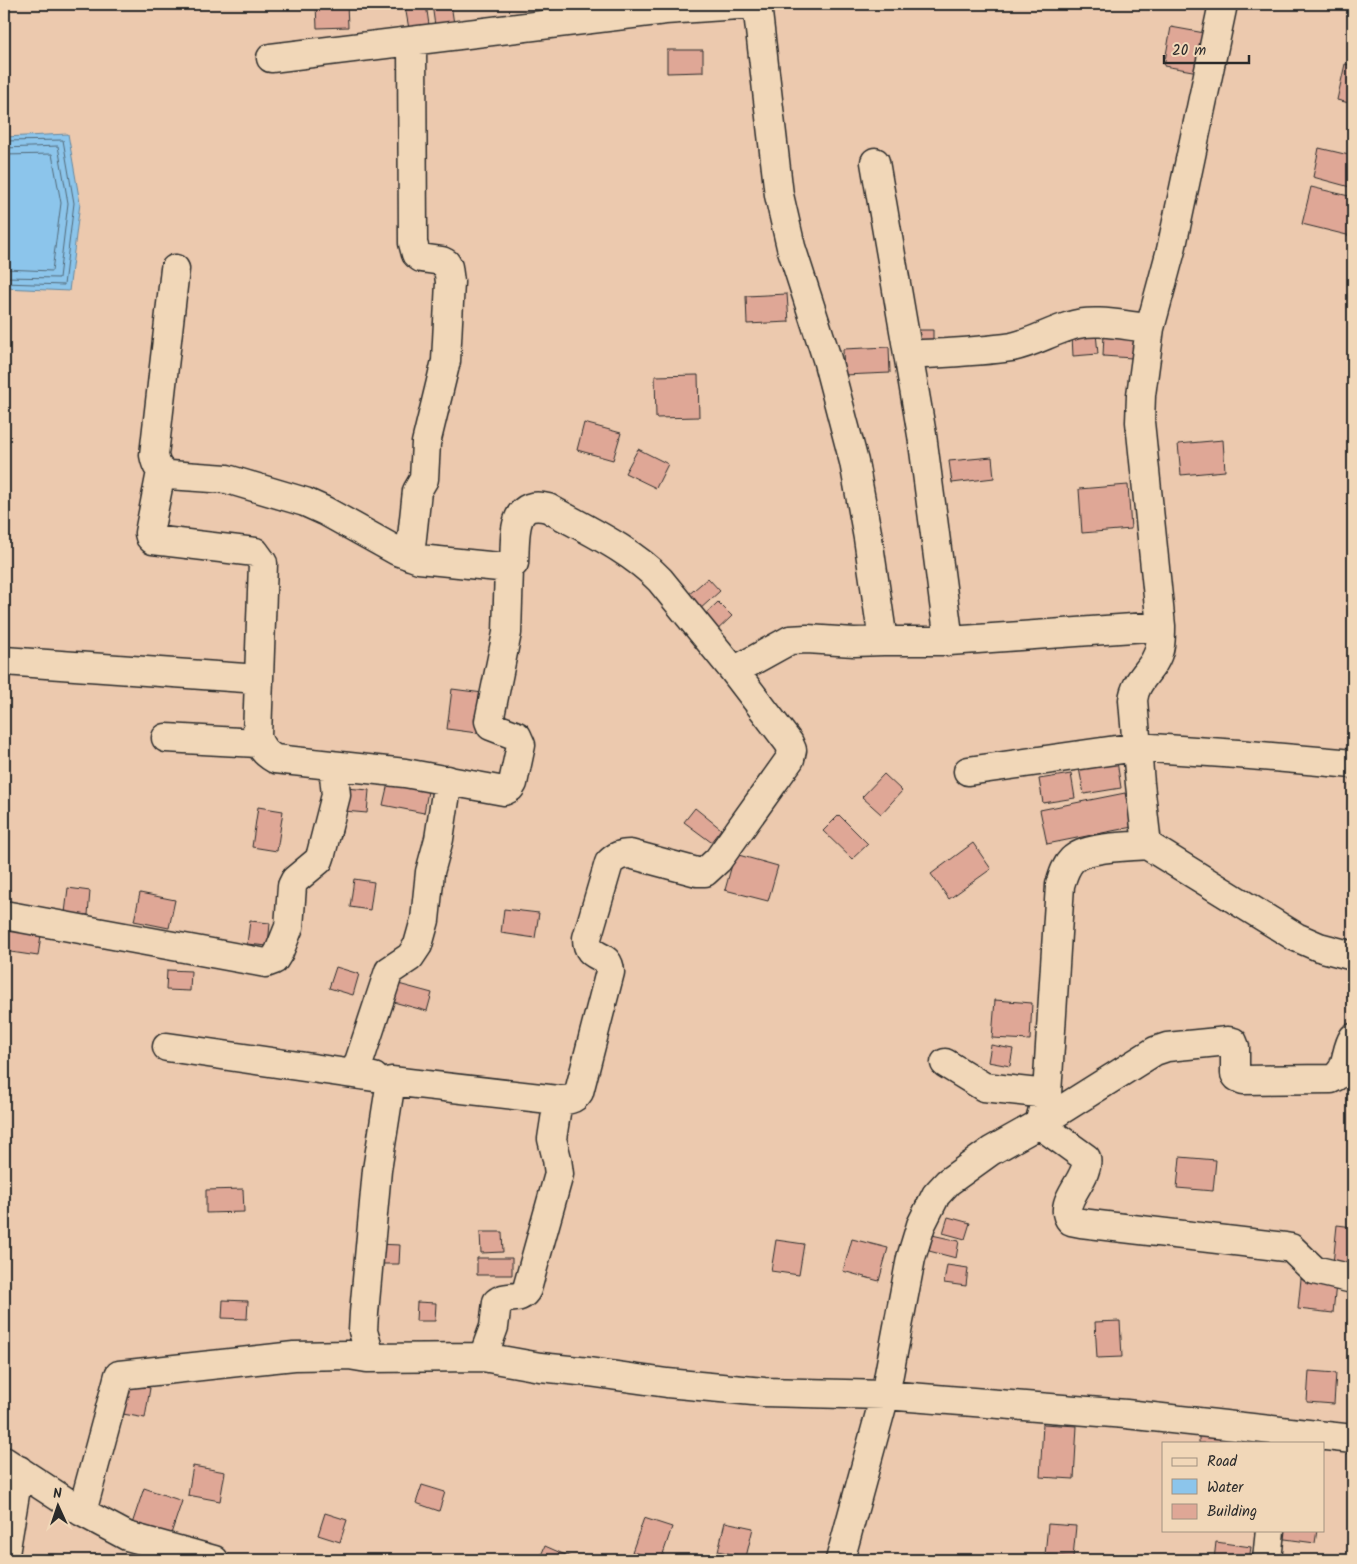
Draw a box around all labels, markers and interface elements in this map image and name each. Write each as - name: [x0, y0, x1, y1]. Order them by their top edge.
- scale bar: [1164, 32, 1250, 64]
- text: 20 m: [1172, 39, 1206, 63]
- legend: [1162, 1442, 1324, 1532]
- text: Road: [1207, 1450, 1238, 1474]
- text: Water: [1207, 1476, 1244, 1500]
- north arrow: [32, 1482, 82, 1532]
- text: N: [52, 1483, 63, 1505]
- text: Building: [1207, 1500, 1257, 1524]

